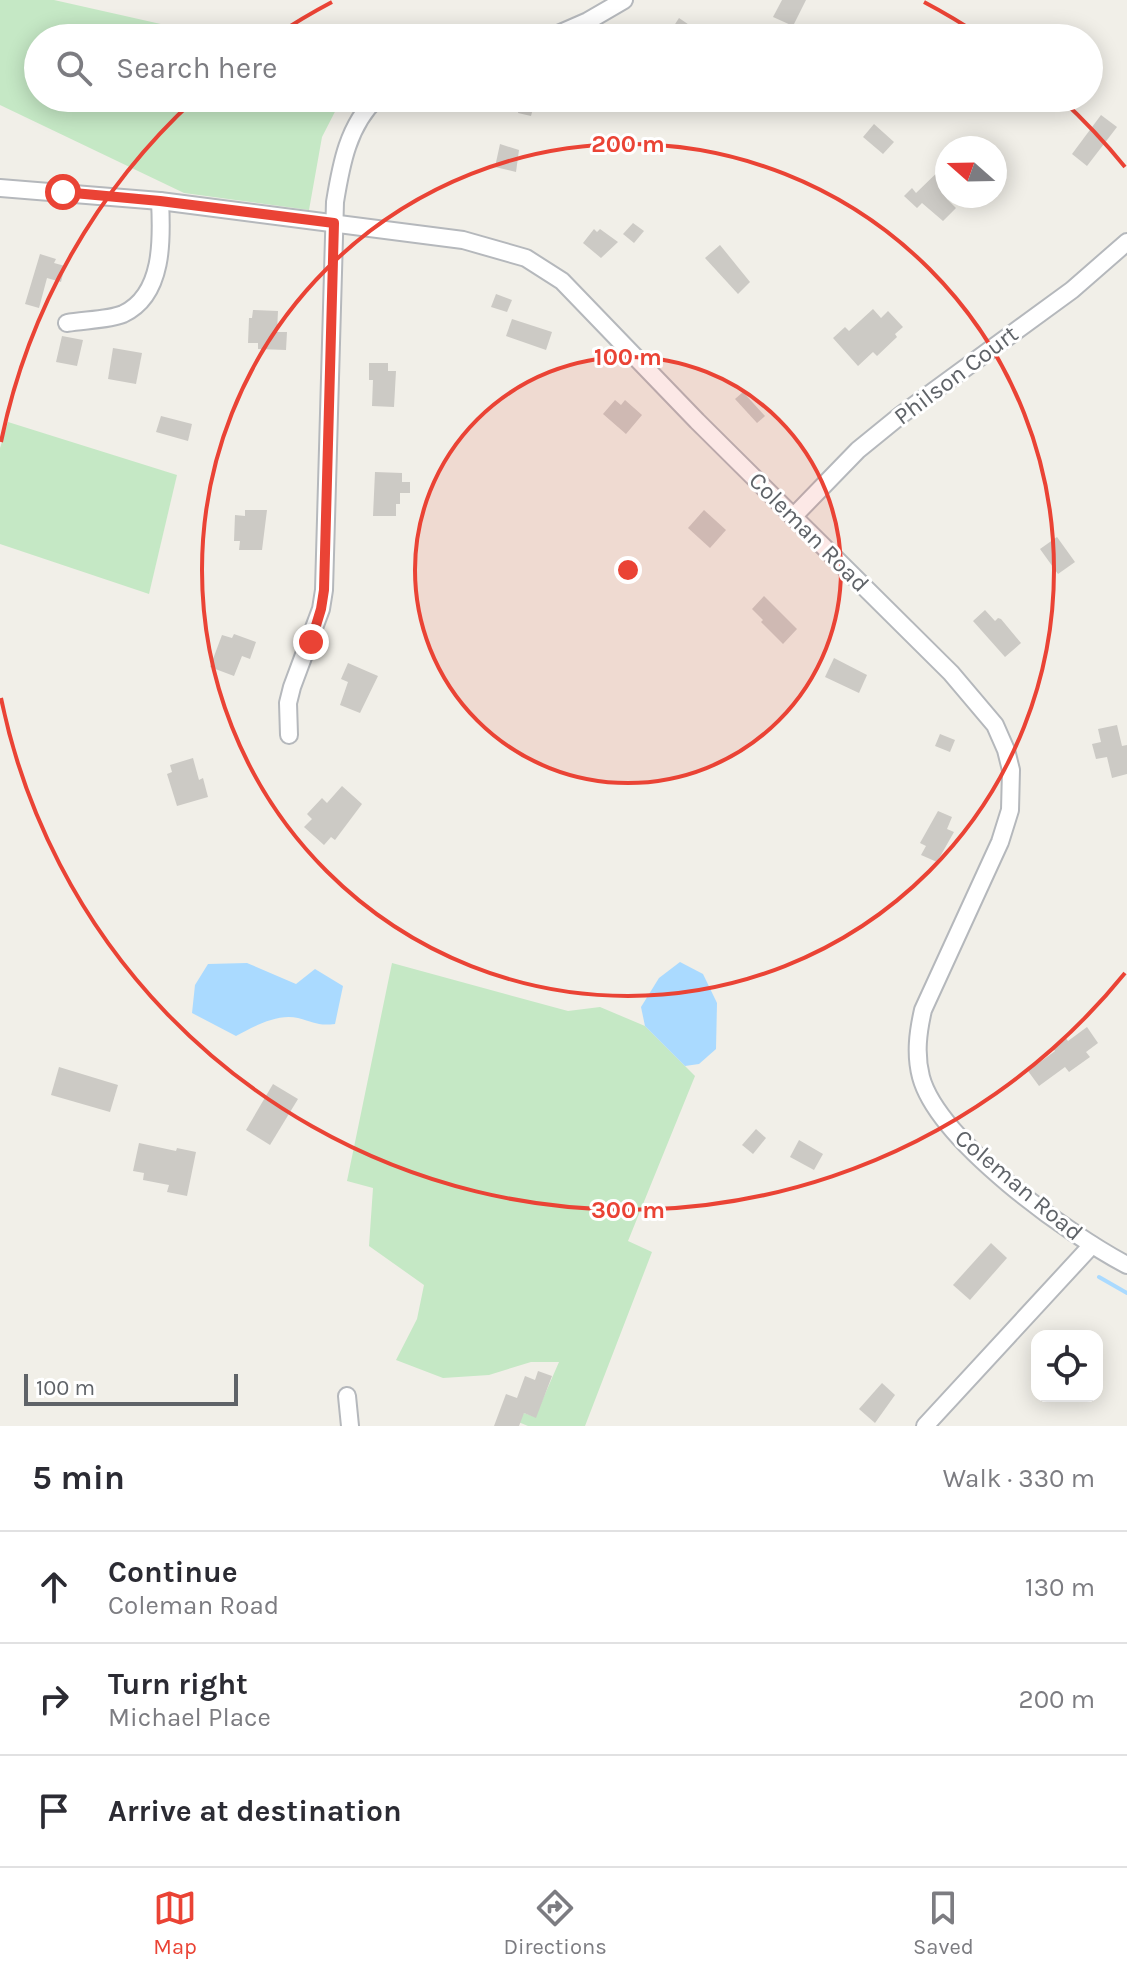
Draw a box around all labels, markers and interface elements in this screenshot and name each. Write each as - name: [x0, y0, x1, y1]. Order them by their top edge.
- search box: [24, 24, 1103, 112]
- icon: search: [52, 46, 96, 90]
- text: Search here: [116, 50, 277, 86]
- text: 200 m: [591, 130, 665, 158]
- north arrow: [935, 136, 1007, 208]
- route start: [45, 174, 81, 210]
- street label: Philson Court: [889, 319, 1023, 431]
- text: 100 m: [594, 343, 662, 371]
- street label: Coleman Road: [743, 466, 875, 598]
- centre of rings: [614, 556, 642, 584]
- route end: [293, 624, 329, 660]
- street label: Coleman Road: [949, 1124, 1089, 1246]
- text: 300 m: [591, 1196, 665, 1224]
- map controls: [1031, 1330, 1103, 1402]
- button: locate: [1031, 1330, 1103, 1402]
- scale bar: [24, 1370, 238, 1406]
- text: 100 m: [36, 1375, 95, 1401]
- text: 5 min: [32, 1458, 125, 1498]
- text: Walk · 330 m: [943, 1463, 1095, 1494]
- text: Continue: [108, 1554, 238, 1590]
- icon: ahead: [32, 1565, 76, 1609]
- text: 130 m: [1025, 1572, 1095, 1603]
- text: Coleman Road: [108, 1590, 279, 1621]
- text: Turn right: [108, 1666, 248, 1702]
- icon: right: [32, 1677, 76, 1721]
- text: 200 m: [1019, 1684, 1095, 1715]
- text: Michael Place: [108, 1702, 271, 1733]
- icon: arrive: [32, 1789, 76, 1833]
- text: Arrive at destination: [108, 1793, 402, 1829]
- tab: Map: [153, 1886, 197, 1960]
- tab: Directions: [503, 1886, 607, 1960]
- tab: Saved: [913, 1886, 974, 1960]

